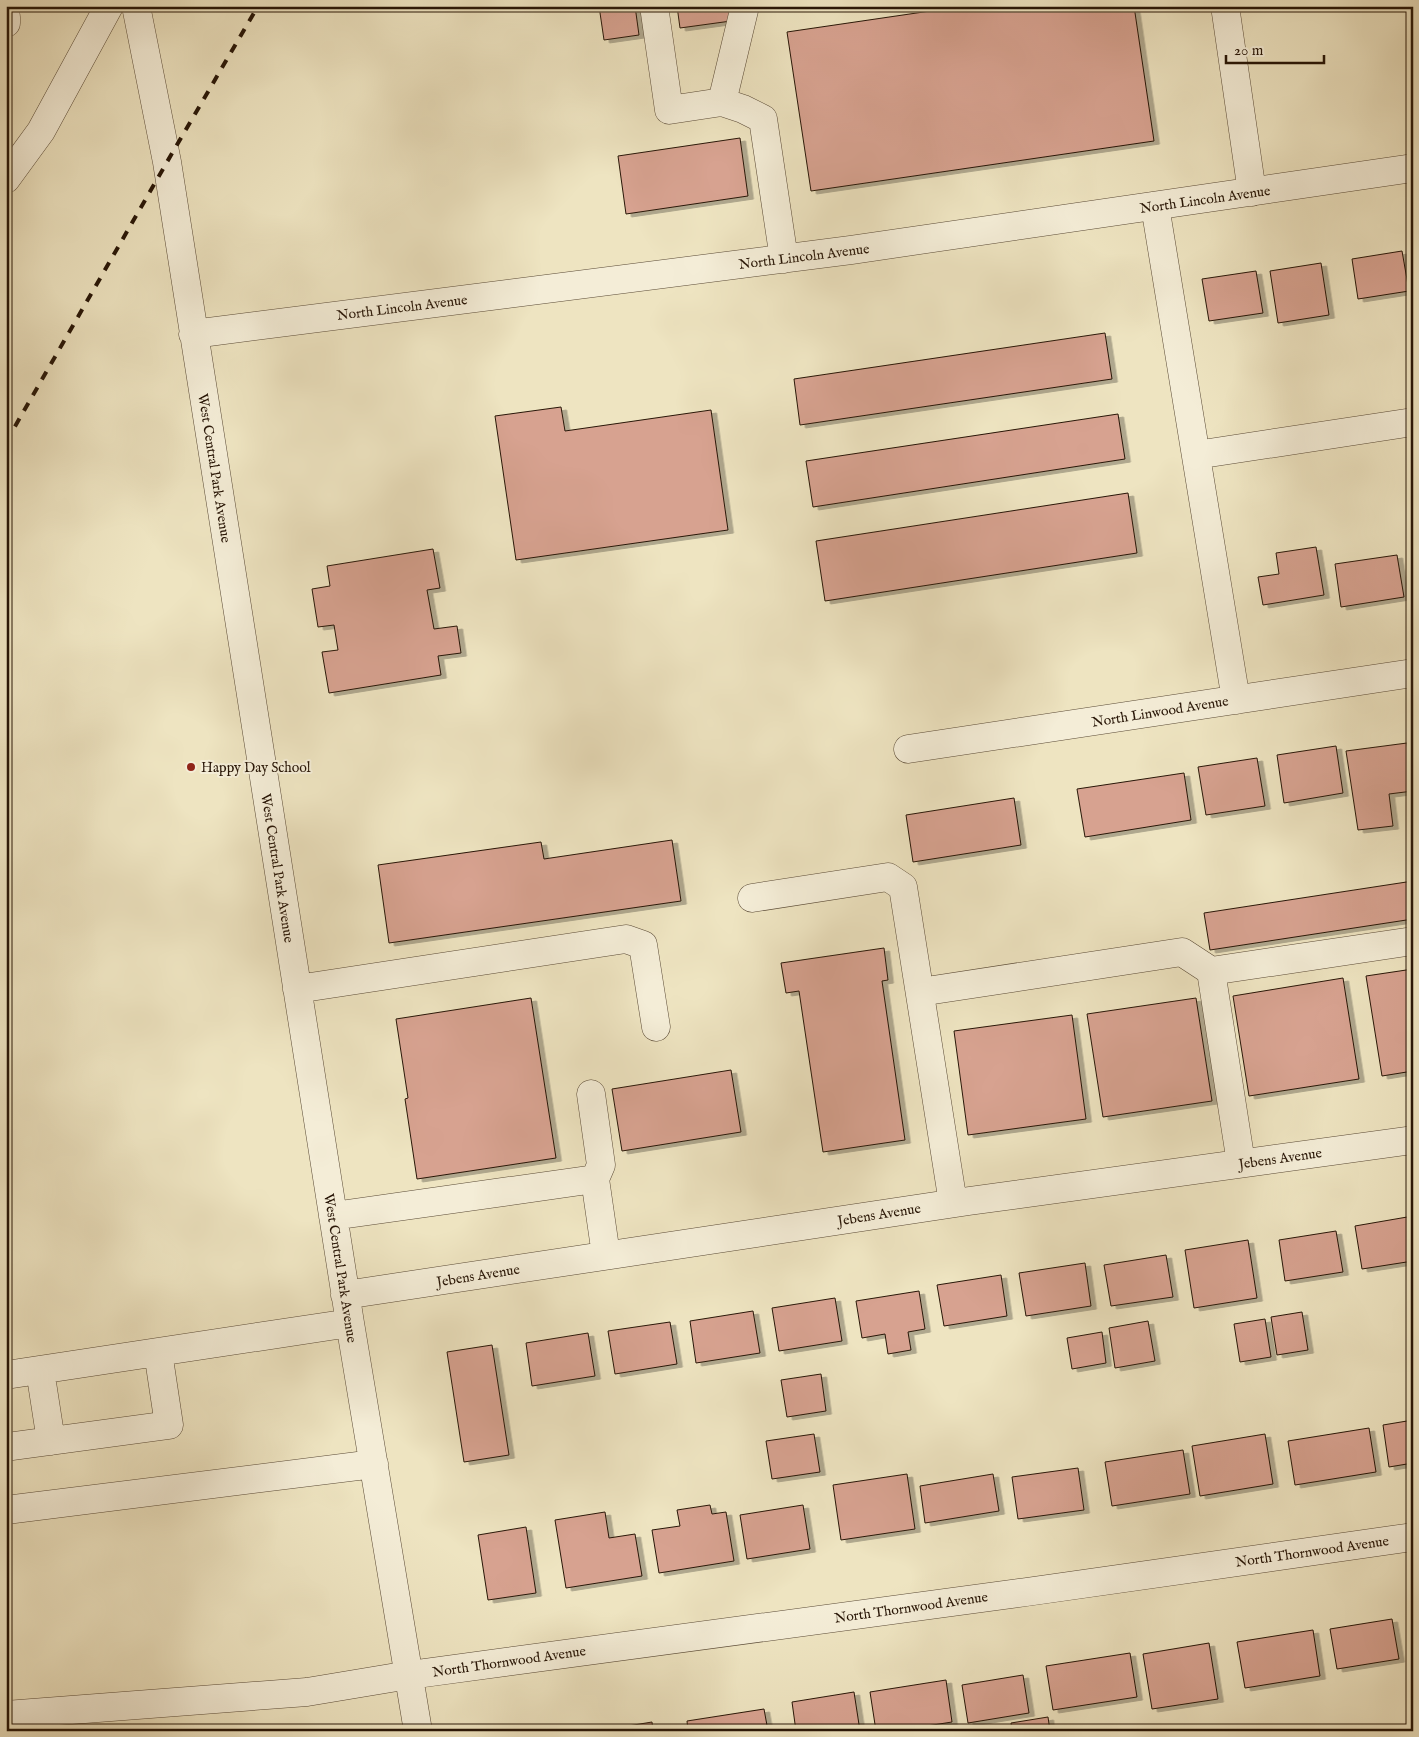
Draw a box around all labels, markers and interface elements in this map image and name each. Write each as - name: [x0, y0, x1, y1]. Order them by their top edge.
- scale bar: [1226, 32, 1324, 64]
- text: 20 m: [1234, 41, 1264, 60]
- street label: North Lincoln Avenue: [1139, 182, 1272, 218]
- street label: North Lincoln Avenue: [738, 240, 871, 274]
- street label: North Lincoln Avenue: [336, 291, 469, 325]
- street label: West Central Park Avenue: [193, 392, 235, 545]
- street label: North Linwood Avenue: [1091, 692, 1230, 732]
- place label: Happy Day School: [201, 759, 311, 777]
- marker: Happy Day School: [185, 761, 197, 773]
- street label: West Central Park Avenue: [256, 792, 298, 945]
- street label: Jebens Avenue: [1235, 1144, 1324, 1174]
- street label: West Central Park Avenue: [319, 1192, 361, 1345]
- street label: Jebens Avenue: [834, 1199, 923, 1231]
- street label: Jebens Avenue: [433, 1260, 522, 1292]
- street label: North Thornwood Avenue: [1234, 1532, 1391, 1572]
- street label: North Thornwood Avenue: [833, 1588, 990, 1628]
- street label: North Thornwood Avenue: [431, 1642, 588, 1682]

